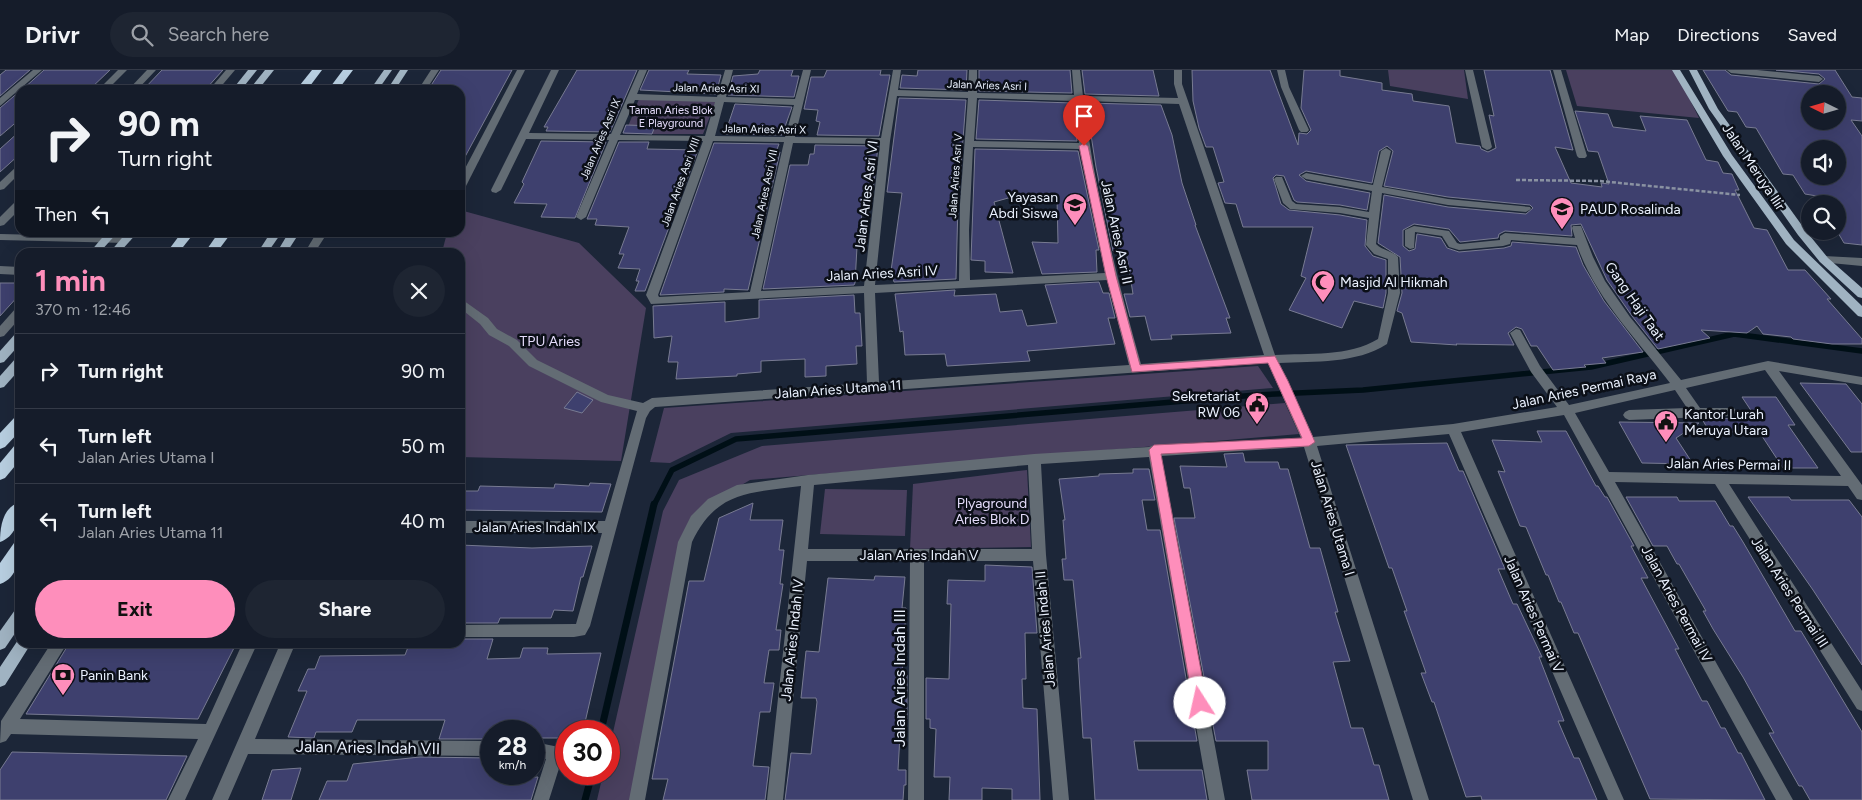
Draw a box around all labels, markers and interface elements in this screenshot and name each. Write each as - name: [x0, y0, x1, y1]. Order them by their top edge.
- search box: [110, 12, 460, 57]
- text: Drivr: [25, 20, 80, 49]
- icon: search: [128, 21, 156, 49]
- text: Search here: [168, 23, 269, 46]
- text: Map: [1614, 24, 1649, 46]
- text: Directions: [1677, 24, 1759, 46]
- text: Saved: [1787, 24, 1837, 46]
- street label: Jalan Aries Asri I: [947, 78, 1027, 93]
- street label: Jalan Aries Asri XI: [672, 81, 760, 96]
- north arrow: [1801, 85, 1846, 130]
- map controls: [1801, 85, 1846, 240]
- pin: [1063, 95, 1105, 146]
- street label: Jalan Aries Asri IX: [577, 96, 624, 182]
- icon: arrive: [1070, 102, 1098, 130]
- text: 90 m: [118, 103, 200, 145]
- park label: Taman Aries Blok E Playground: [629, 104, 713, 130]
- icon: right: [35, 105, 100, 170]
- street label: Jalan Meruya Ilir: [1718, 121, 1789, 214]
- street label: Jalan Aries Asri X: [722, 122, 806, 137]
- street label: Jalan Aries Asri V: [946, 133, 965, 219]
- street label: Jalan Aries Asri VIII: [658, 136, 703, 228]
- street label: Jalan Aries Asri VI: [851, 140, 882, 253]
- button: sound: [1801, 140, 1846, 185]
- text: Turn right: [118, 145, 213, 172]
- street label: Jalan Aries Asri VII: [749, 148, 780, 240]
- street label: Jalan Aries Asri II: [1097, 179, 1136, 286]
- place label: Yayasan Abdi Siswa: [989, 189, 1058, 222]
- school or university icon: Yayasan Abdi Siswa: [1062, 192, 1088, 226]
- button: search: [1801, 195, 1846, 240]
- school or university icon: PAUD Rosalinda: [1549, 196, 1575, 230]
- icon: left: [87, 200, 115, 228]
- place label: PAUD Rosalinda: [1580, 201, 1681, 218]
- text: Then: [35, 203, 77, 226]
- street label: Gang Haji Taat: [1601, 259, 1668, 344]
- text: 1 min: [35, 262, 106, 299]
- street label: Jalan Aries Asri IV: [826, 262, 939, 285]
- button: close: [393, 265, 445, 317]
- mosque icon: Masjid Al Hikmah: [1310, 269, 1336, 303]
- place label: Masjid Al Hikmah: [1340, 274, 1448, 291]
- text: 370 m · 12:46: [35, 300, 131, 319]
- park label: TPU Aries: [520, 333, 580, 350]
- icon: right: [35, 357, 63, 385]
- text: Turn right: [78, 360, 164, 383]
- text: 90 m: [401, 360, 445, 383]
- street label: Jalan Aries Permai Raya: [1510, 366, 1658, 413]
- street label: Jalan Aries Utama 11: [774, 377, 902, 402]
- place label: Sekretariat RW 06: [1172, 388, 1240, 421]
- public building icon: Sekretariat RW 06: [1244, 391, 1270, 425]
- place label: Kantor Lurah Meruya Utara: [1684, 406, 1768, 439]
- public building icon: Kantor Lurah Meruya Utara: [1653, 409, 1679, 443]
- text: Turn left: [78, 425, 152, 448]
- icon: left: [35, 432, 63, 460]
- text: 50 m: [401, 435, 445, 458]
- text: Jalan Aries Utama I: [78, 448, 215, 467]
- street label: Jalan Aries Permai II: [1667, 455, 1791, 474]
- street label: Jalan Aries Utama I: [1307, 459, 1358, 578]
- park label: Plyaground Aries Blok D: [955, 495, 1029, 528]
- text: Turn left: [78, 500, 152, 523]
- icon: left: [35, 507, 63, 535]
- text: 40 m: [400, 510, 445, 533]
- street label: Jalan Aries Indah IX: [474, 519, 596, 536]
- text: Jalan Aries Utama 11: [78, 523, 223, 542]
- street label: Jalan Aries Permai III: [1747, 534, 1832, 651]
- street label: Jalan Aries Permai IV: [1637, 543, 1716, 666]
- street label: Jalan Aries Indah V: [860, 547, 979, 564]
- street label: Jalan Aries Permai V: [1500, 553, 1567, 676]
- street label: Jalan Aries Indah II: [1032, 570, 1059, 688]
- street label: Jalan Aries Indah IV: [778, 578, 807, 702]
- button: Exit: [35, 580, 235, 638]
- button: Share: [245, 580, 445, 638]
- street label: Jalan Aries Indah III: [890, 609, 909, 747]
- bank icon: Panin Bank: [50, 662, 76, 696]
- place label: Panin Bank: [80, 667, 148, 684]
- position arrow: [1173, 676, 1225, 728]
- speed limit sign: 30: [555, 720, 620, 785]
- text: 28: [498, 731, 527, 761]
- street label: Jalan Aries Indah VII: [296, 737, 440, 758]
- text: km/h: [499, 758, 526, 772]

